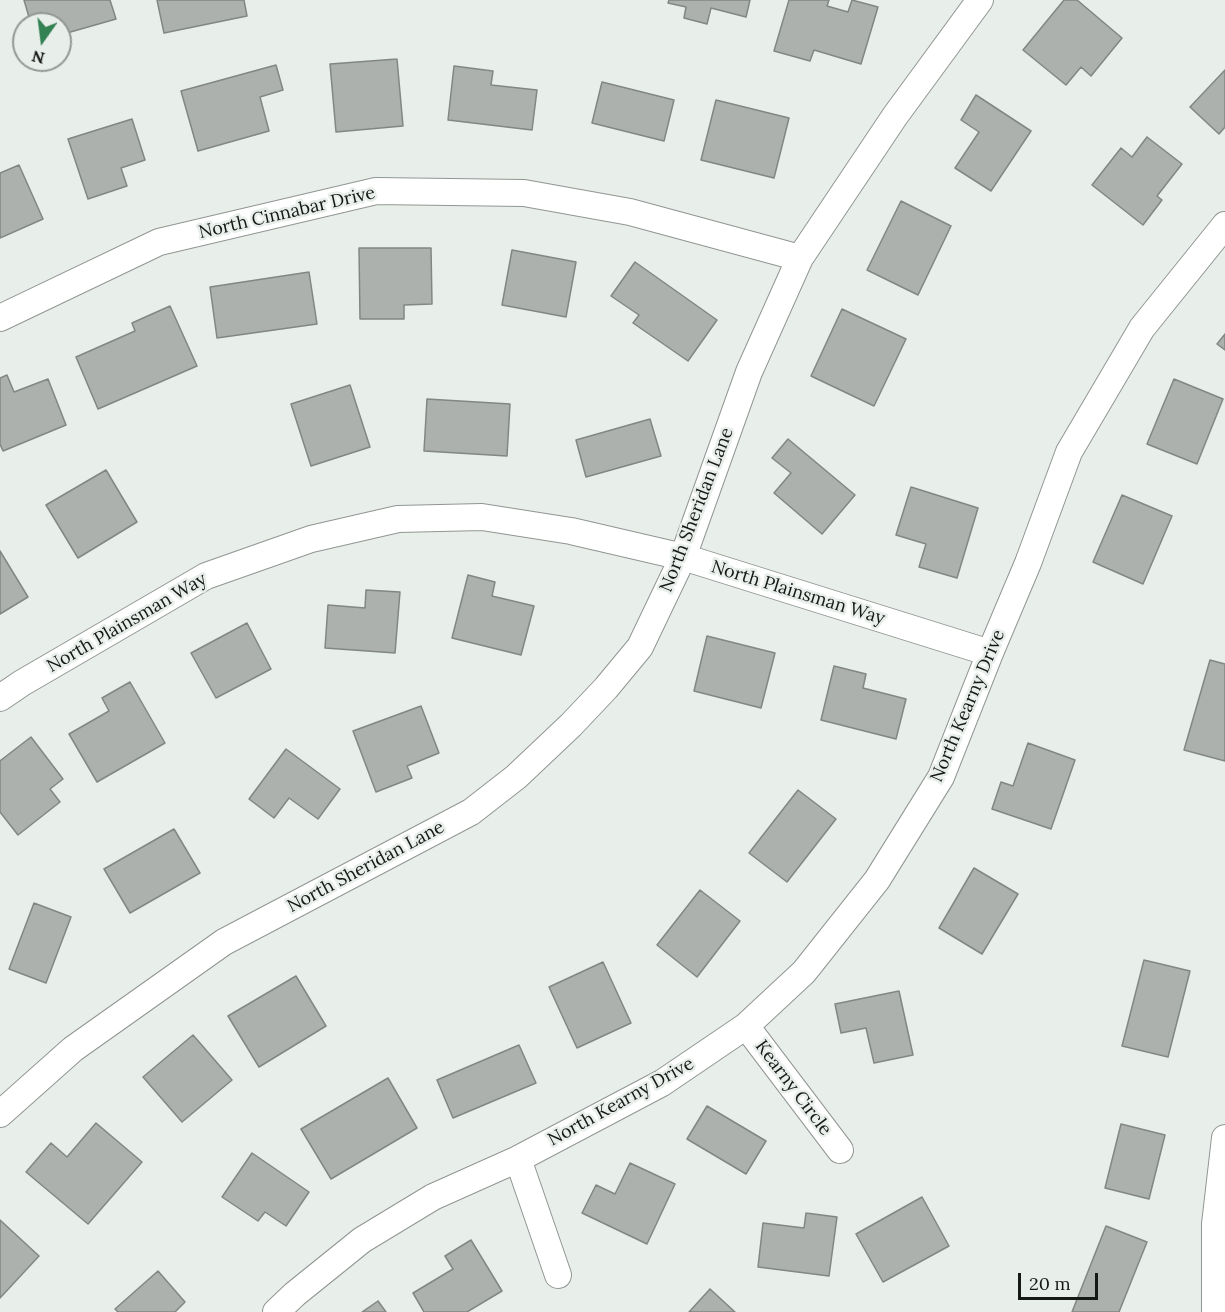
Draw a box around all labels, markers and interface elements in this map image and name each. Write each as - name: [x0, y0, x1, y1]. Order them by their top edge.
- north arrow: [12, 12, 72, 72]
- text: N: [30, 46, 47, 69]
- street label: North Cinnabar Drive: [197, 182, 377, 244]
- street label: North Sheridan Lane: [656, 425, 738, 595]
- street label: North Plainsman Way: [708, 556, 888, 630]
- street label: North Plainsman Way: [43, 568, 211, 678]
- street label: North Kearny Drive: [926, 627, 1010, 785]
- street label: North Sheridan Lane: [284, 816, 448, 918]
- street label: Kearny Circle: [750, 1036, 836, 1140]
- street label: North Kearny Drive: [544, 1053, 698, 1151]
- scale bar: [1021, 1261, 1100, 1299]
- text: 20 m: [1029, 1272, 1071, 1295]

